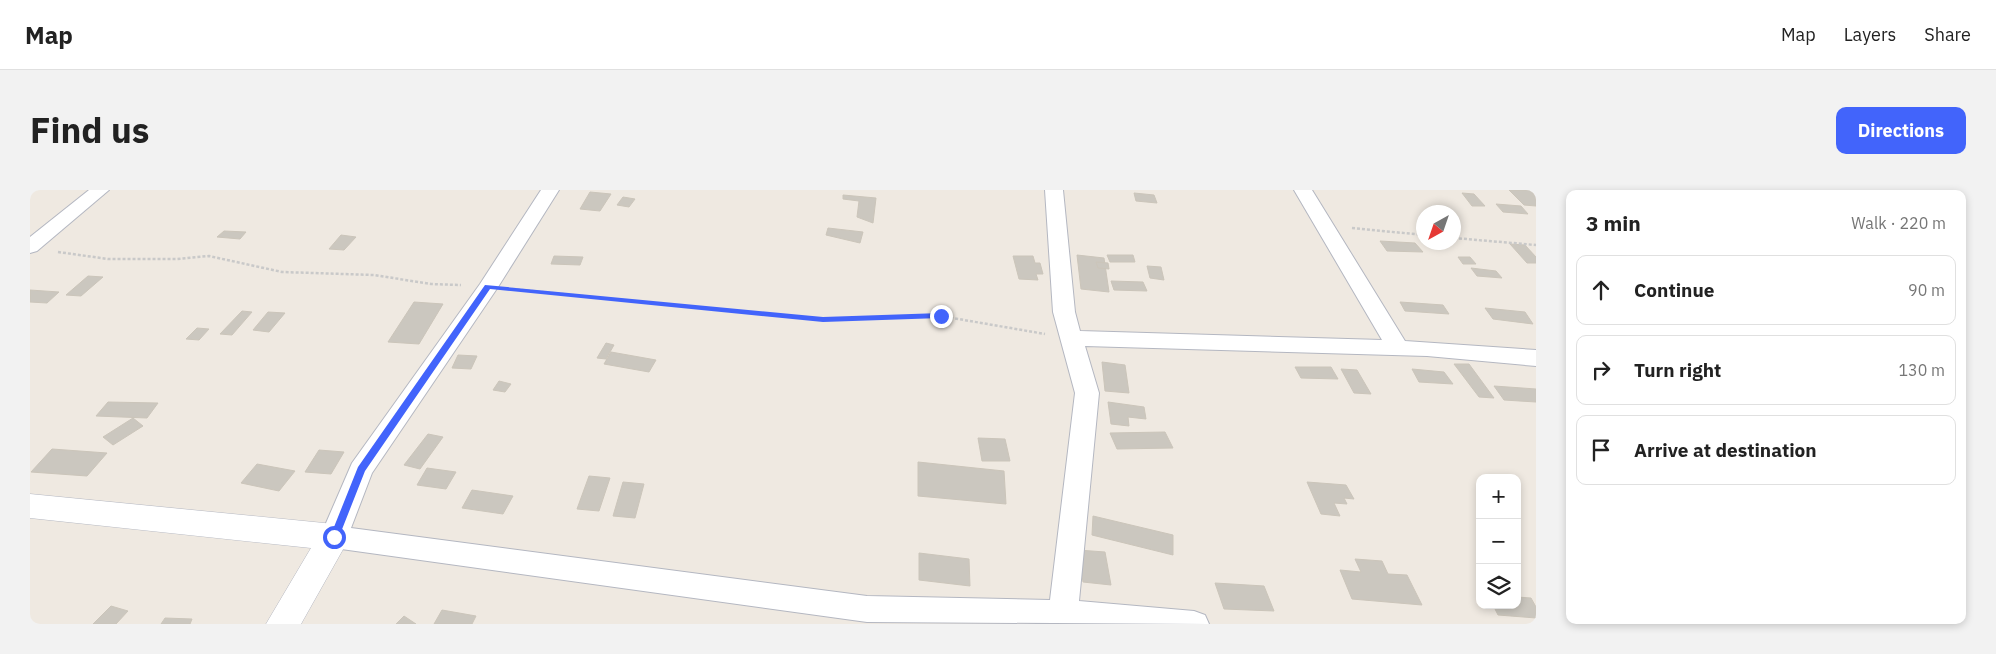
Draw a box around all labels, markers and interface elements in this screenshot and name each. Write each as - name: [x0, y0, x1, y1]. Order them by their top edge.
- text: Map: [25, 19, 73, 51]
- text: Map: [1781, 23, 1816, 46]
- text: Layers: [1844, 23, 1896, 46]
- text: Share: [1924, 23, 1971, 46]
- text: Find us: [30, 107, 149, 153]
- button: Directions: [1836, 107, 1966, 154]
- north arrow: [1416, 205, 1461, 250]
- text: 3 min: [1586, 209, 1641, 237]
- text: Walk · 220 m: [1851, 213, 1946, 233]
- icon: ahead: [1587, 276, 1615, 304]
- text: Continue: [1634, 278, 1714, 302]
- text: 90 m: [1908, 280, 1945, 300]
- route end: [930, 305, 953, 328]
- icon: right: [1587, 356, 1615, 384]
- text: Turn right: [1634, 358, 1721, 382]
- text: 130 m: [1898, 360, 1945, 380]
- icon: arrive: [1587, 436, 1615, 464]
- text: Arrive at destination: [1634, 438, 1817, 462]
- map controls: [1476, 474, 1521, 609]
- button: +: [1476, 474, 1521, 519]
- button: −: [1476, 519, 1521, 564]
- route start: [323, 526, 346, 549]
- button: layers: [1476, 564, 1521, 609]

